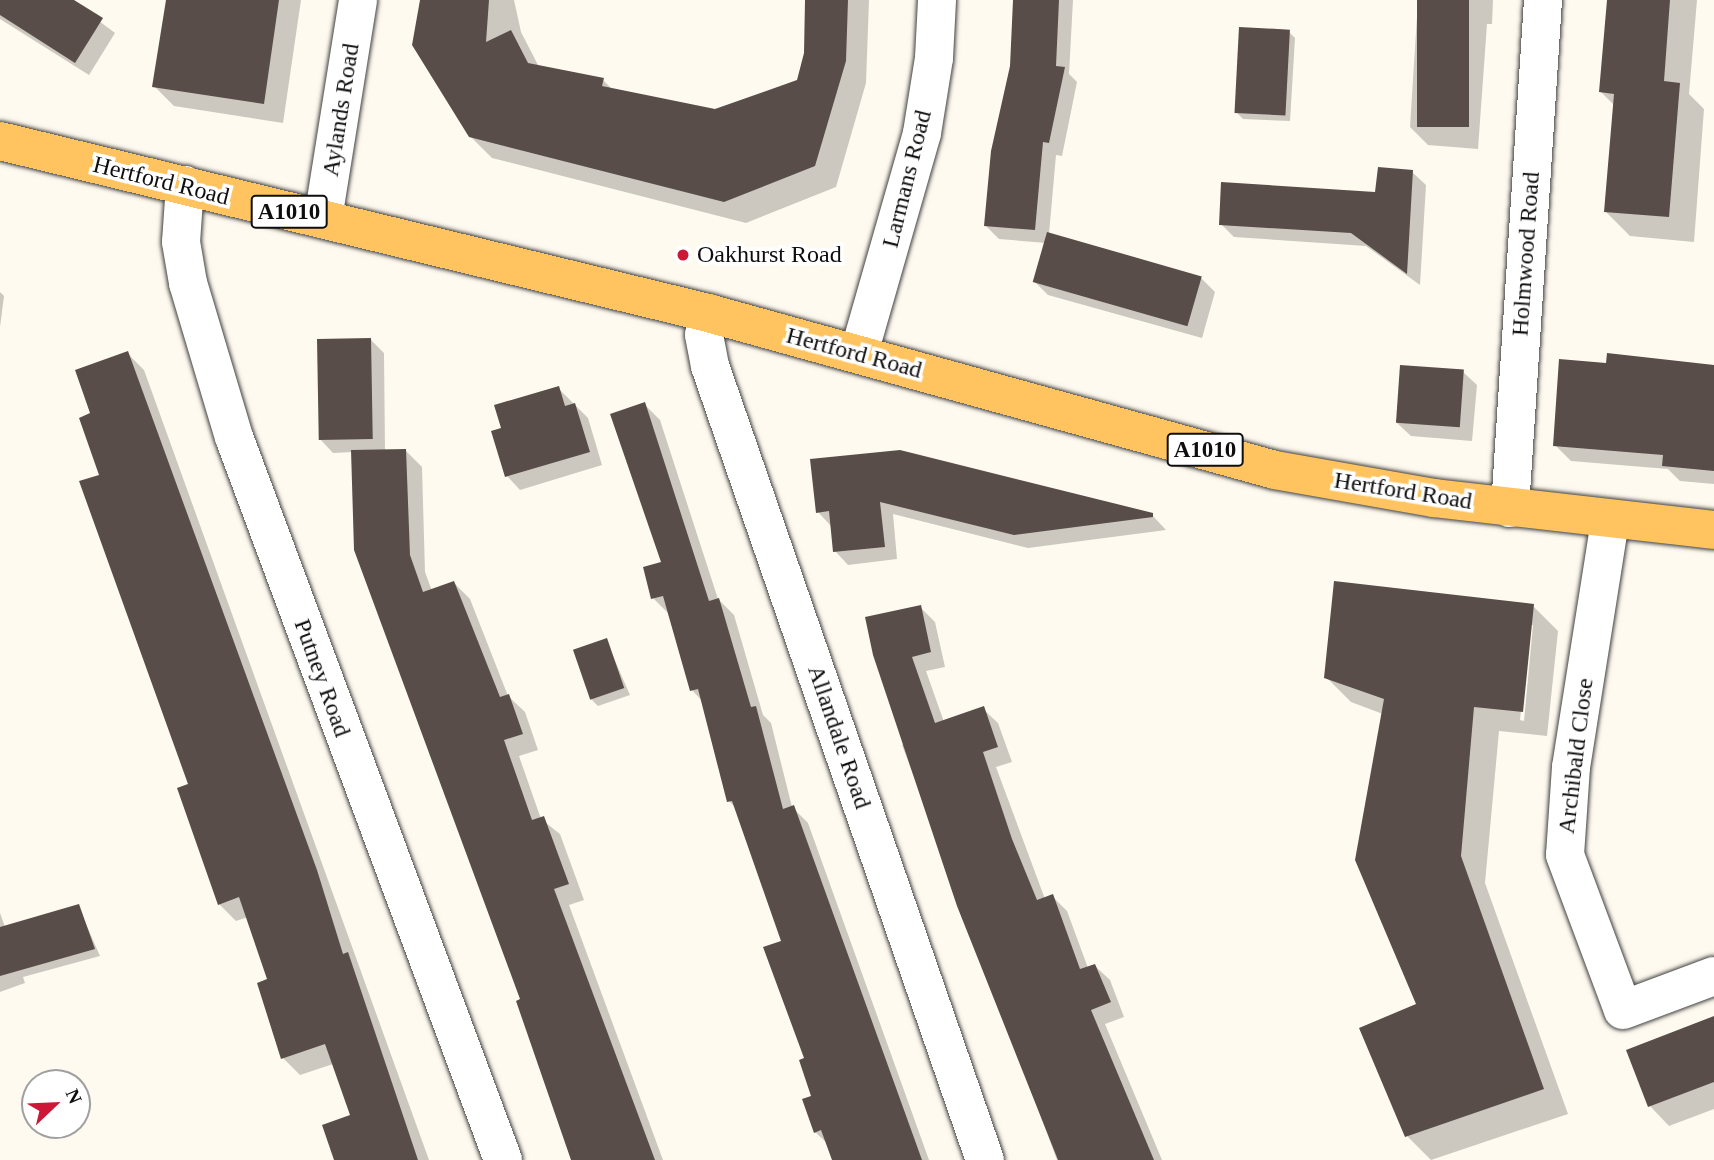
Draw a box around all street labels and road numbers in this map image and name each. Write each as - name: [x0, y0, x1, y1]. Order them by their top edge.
- street label: Aylands Road: [316, 41, 366, 179]
- street label: Larmans Road: [876, 107, 938, 251]
- street label: Hertford Road: [90, 150, 232, 212]
- street label: Holmwood Road: [1506, 171, 1546, 337]
- road number: A1010: [250, 192, 328, 232]
- street label: Hertford Road: [783, 321, 925, 385]
- road number: A1010: [1166, 431, 1244, 470]
- street label: Hertford Road: [1332, 466, 1474, 516]
- street label: Putney Road: [287, 615, 357, 741]
- street label: Allandale Road: [801, 661, 877, 813]
- street label: Archibald Close: [1552, 677, 1600, 835]

